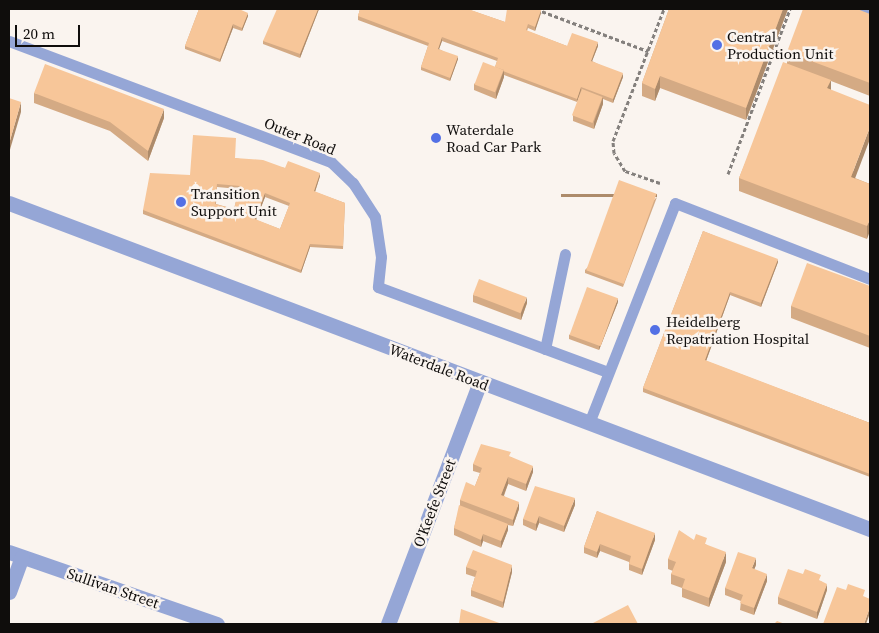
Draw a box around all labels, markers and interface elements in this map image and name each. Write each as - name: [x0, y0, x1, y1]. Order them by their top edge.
- scale bar: [18, 15, 82, 47]
- text: 20 m: [23, 23, 55, 44]
- place label: Central Production Unit: [727, 27, 833, 62]
- marker: Central Production Unit: [711, 39, 723, 51]
- street label: Outer Road: [262, 113, 338, 159]
- place label: Waterdale Road Car Park: [446, 120, 541, 155]
- marker: Waterdale Road Car Park: [430, 132, 442, 144]
- place label: Transition Support Unit: [191, 184, 277, 219]
- marker: Transition Support Unit: [175, 196, 187, 208]
- place label: Heidelberg Repatriation Hospital: [666, 312, 809, 347]
- marker: Heidelberg Repatriation Hospital: [648, 323, 662, 337]
- street label: Waterdale Road: [387, 340, 491, 394]
- street label: O'Keefe Street: [409, 456, 459, 550]
- street label: Sullivan Street: [65, 564, 161, 612]

